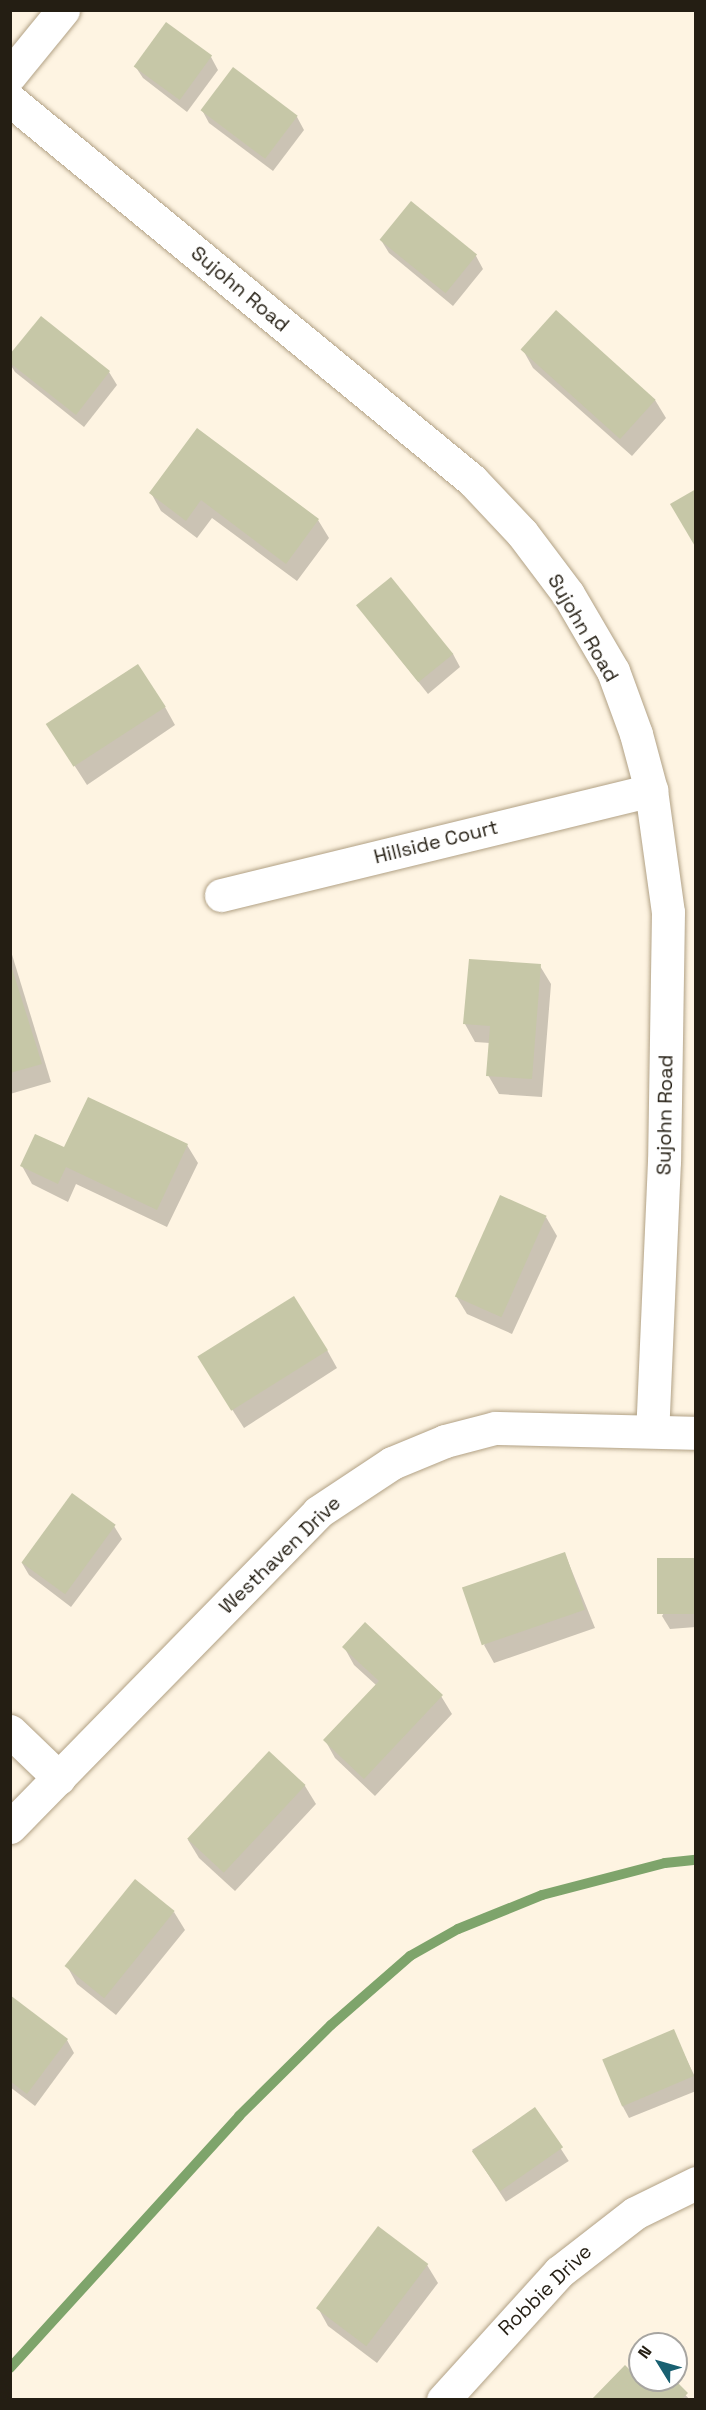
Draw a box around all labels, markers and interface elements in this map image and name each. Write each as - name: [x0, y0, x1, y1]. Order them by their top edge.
- street label: Sujohn Road: [186, 241, 294, 337]
- street label: Sujohn Road: [542, 570, 624, 686]
- street label: Hillside Court: [371, 815, 501, 869]
- street label: Sujohn Road: [652, 1055, 678, 1175]
- street label: Westhaven Drive: [214, 1491, 346, 1619]
- street label: Robbie Drive: [493, 2240, 597, 2340]
- north arrow: [628, 2332, 688, 2392]
- text: N: [633, 2341, 656, 2363]

